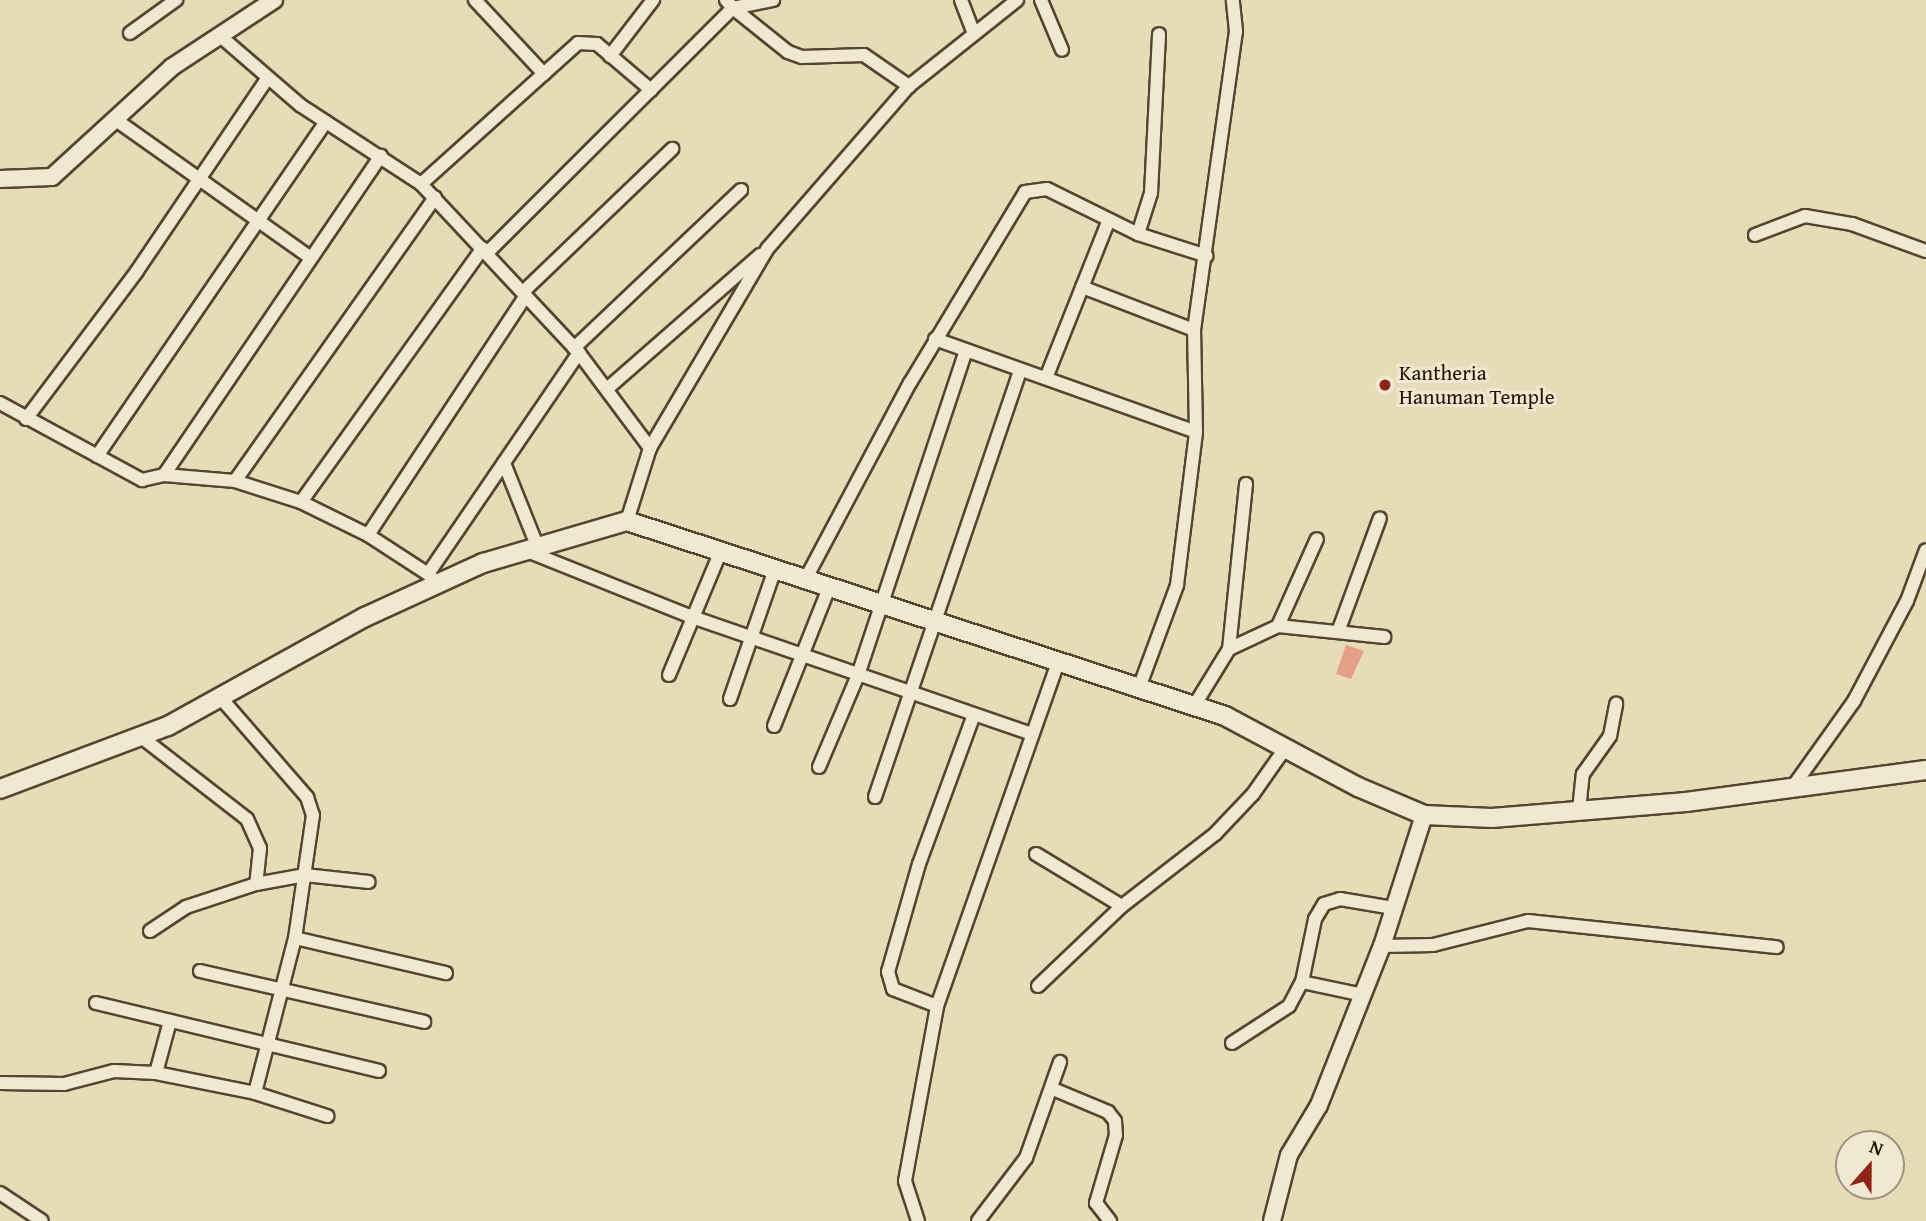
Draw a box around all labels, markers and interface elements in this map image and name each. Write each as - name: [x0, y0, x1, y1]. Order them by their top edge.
- place label: Kantheria Hanuman Temple: [1399, 360, 1555, 410]
- marker: Kantheria Hanuman Temple: [1377, 377, 1393, 393]
- north arrow: [1835, 1130, 1905, 1200]
- text: N: [1866, 1132, 1888, 1163]

